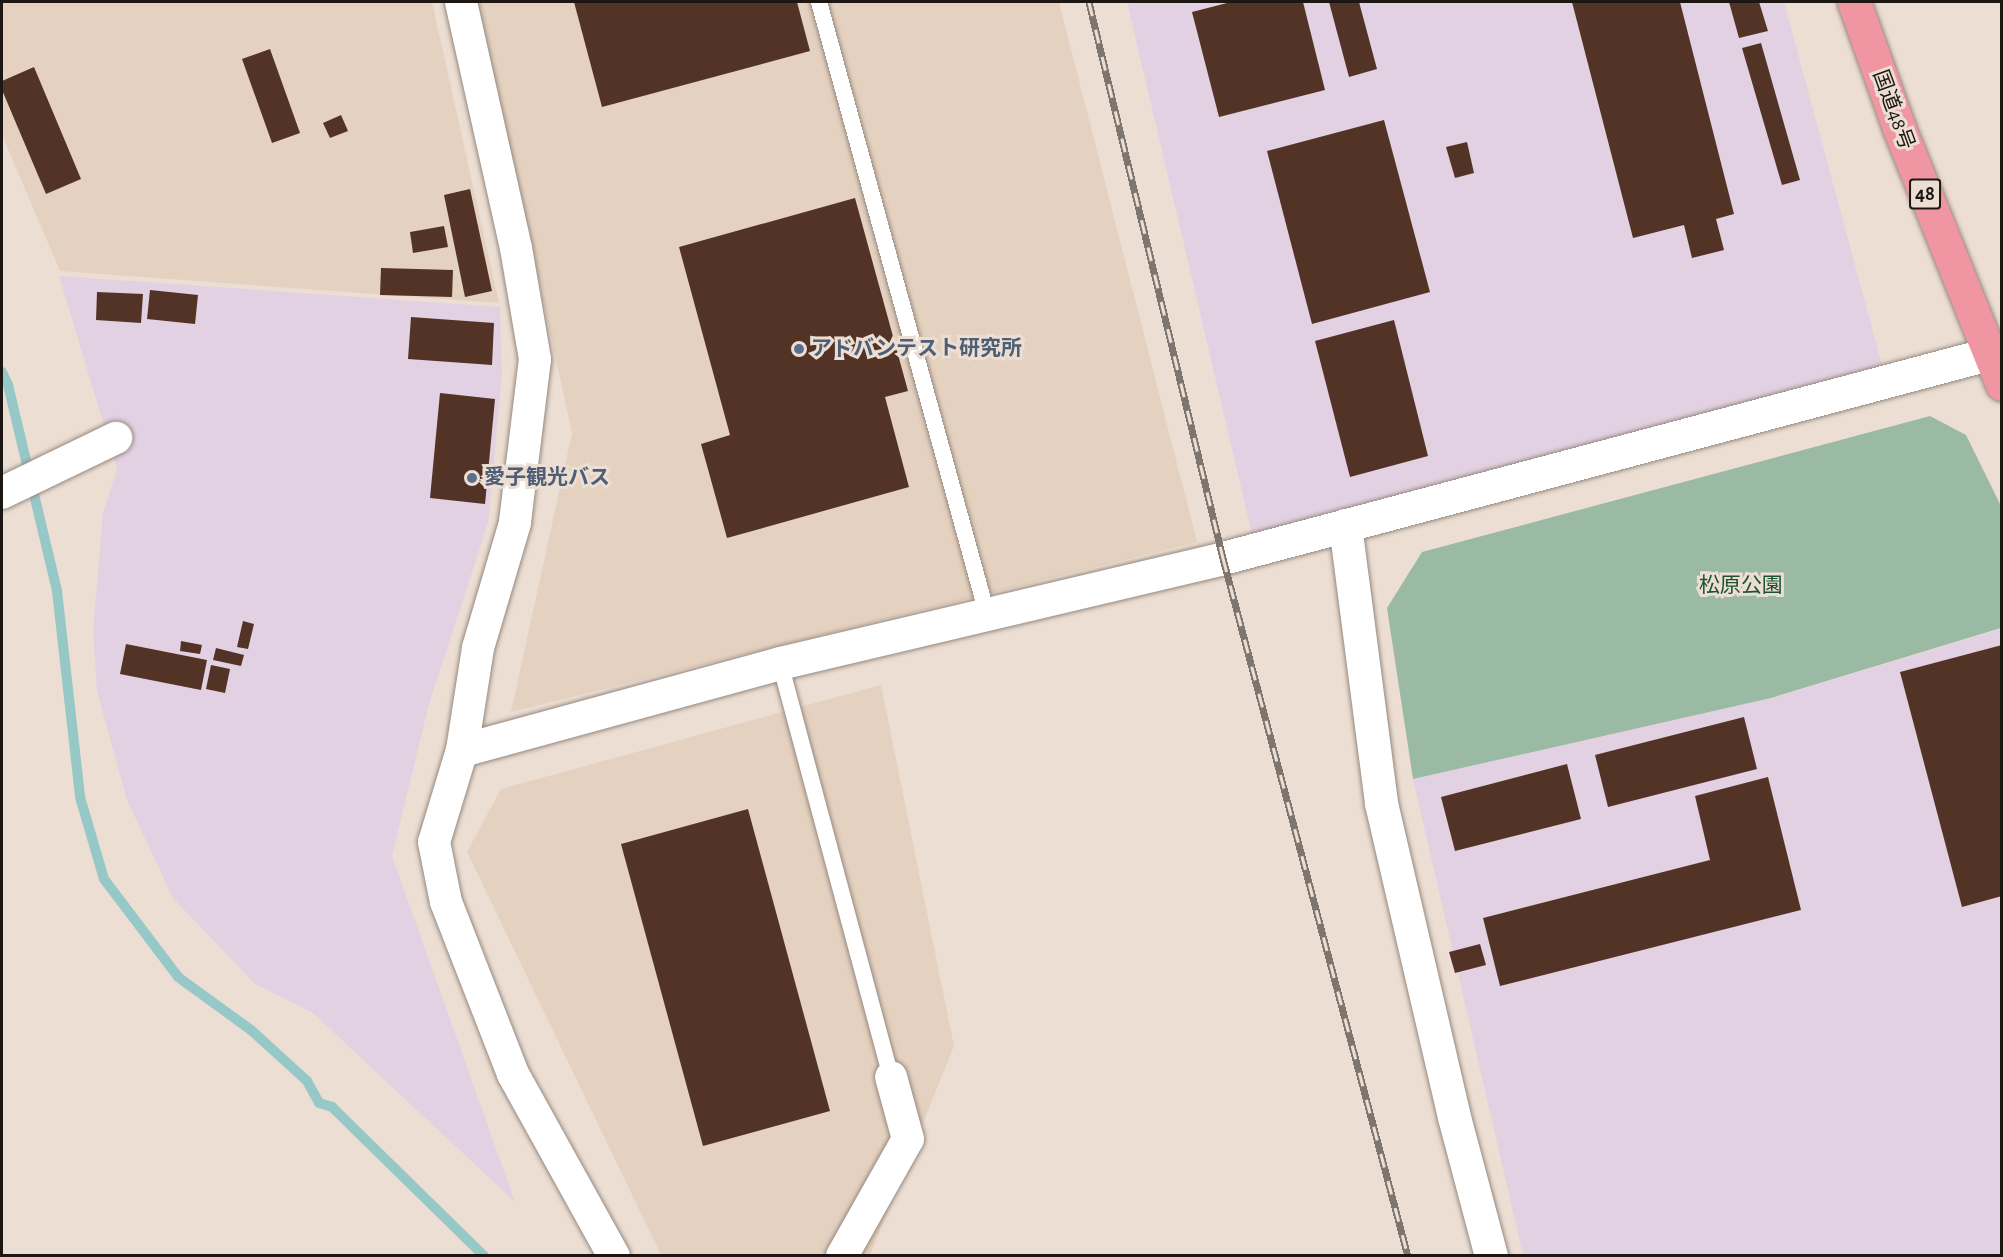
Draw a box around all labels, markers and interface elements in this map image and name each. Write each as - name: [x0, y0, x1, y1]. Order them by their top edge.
- street label: 国道48号: [1867, 67, 1919, 153]
- road number: 48: [1908, 177, 1942, 211]
- place label: アドバンテスト研究所: [811, 336, 1021, 362]
- marker: アドバンテスト研究所: [792, 342, 806, 356]
- place label: 愛子観光バス: [484, 465, 610, 491]
- marker: 愛子観光バス: [465, 471, 479, 485]
- park label: 松原公園: [1699, 573, 1783, 599]

